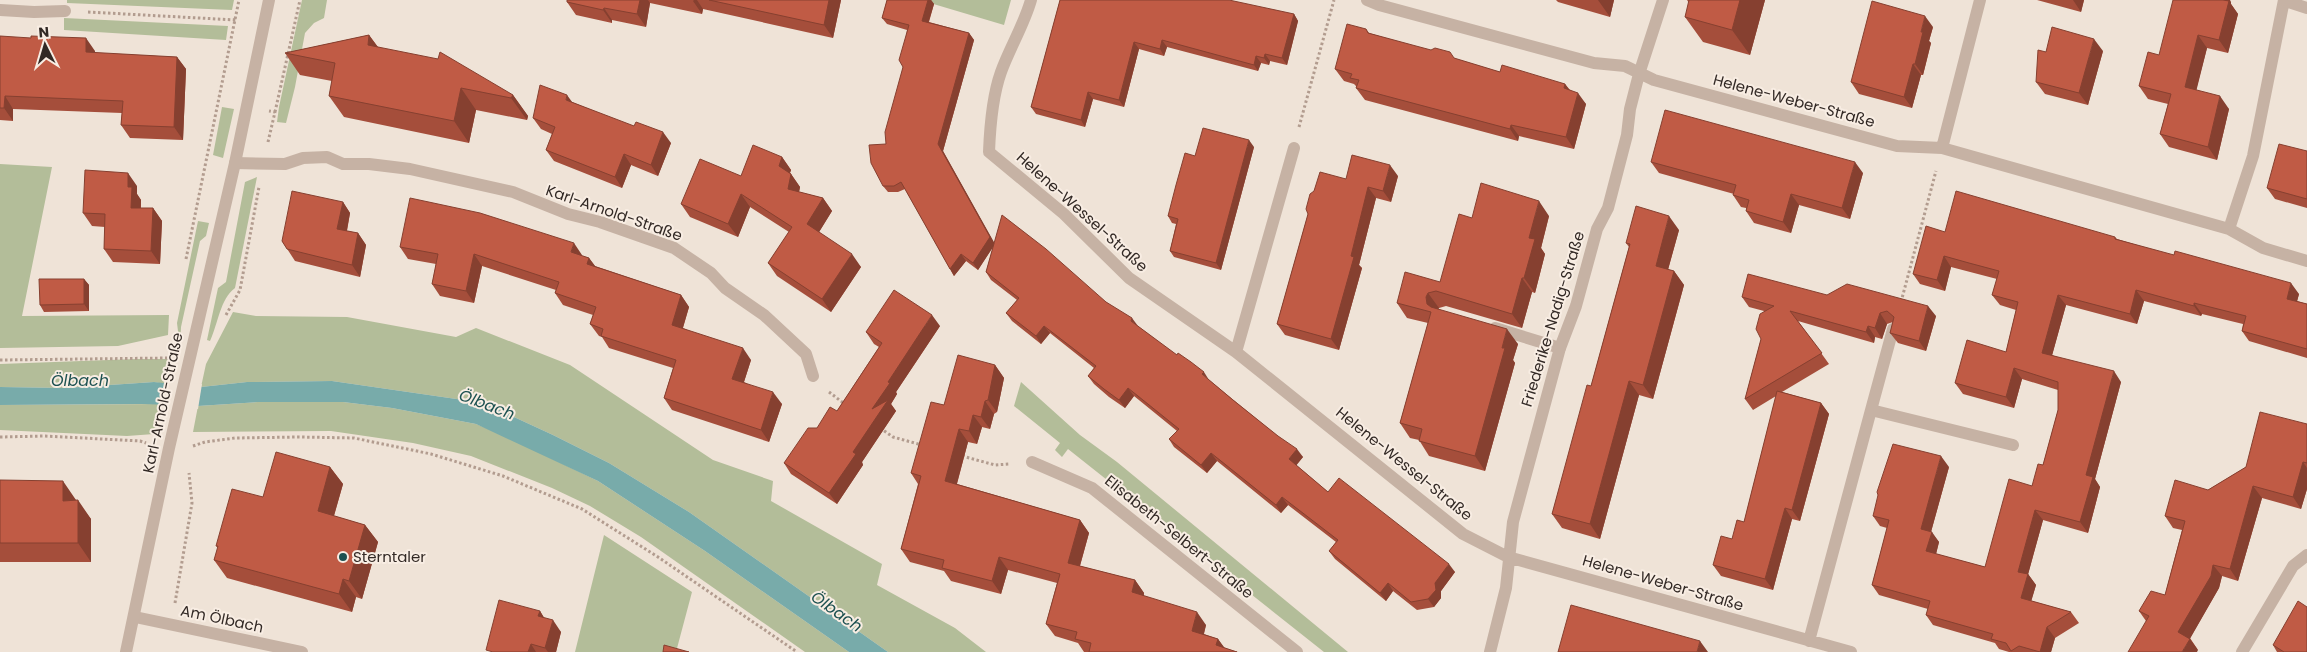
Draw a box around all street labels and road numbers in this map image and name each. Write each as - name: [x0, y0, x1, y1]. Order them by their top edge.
- street label: Helene-Weber-Straße: [1711, 69, 1877, 132]
- street label: Helene-Wessel-Straße: [1012, 147, 1153, 276]
- street label: Karl-Arnold-Straße: [543, 179, 685, 246]
- street label: Friederike-Nadig-Straße: [1516, 228, 1589, 409]
- street label: Karl-Arnold-Straße: [137, 331, 188, 475]
- street label: Helene-Wessel-Straße: [1332, 402, 1477, 525]
- street label: Elisabeth-Selbert-Straße: [1100, 470, 1258, 603]
- street label: Helene-Weber-Straße: [1580, 549, 1746, 616]
- street label: Am Ölbach: [179, 600, 265, 638]

